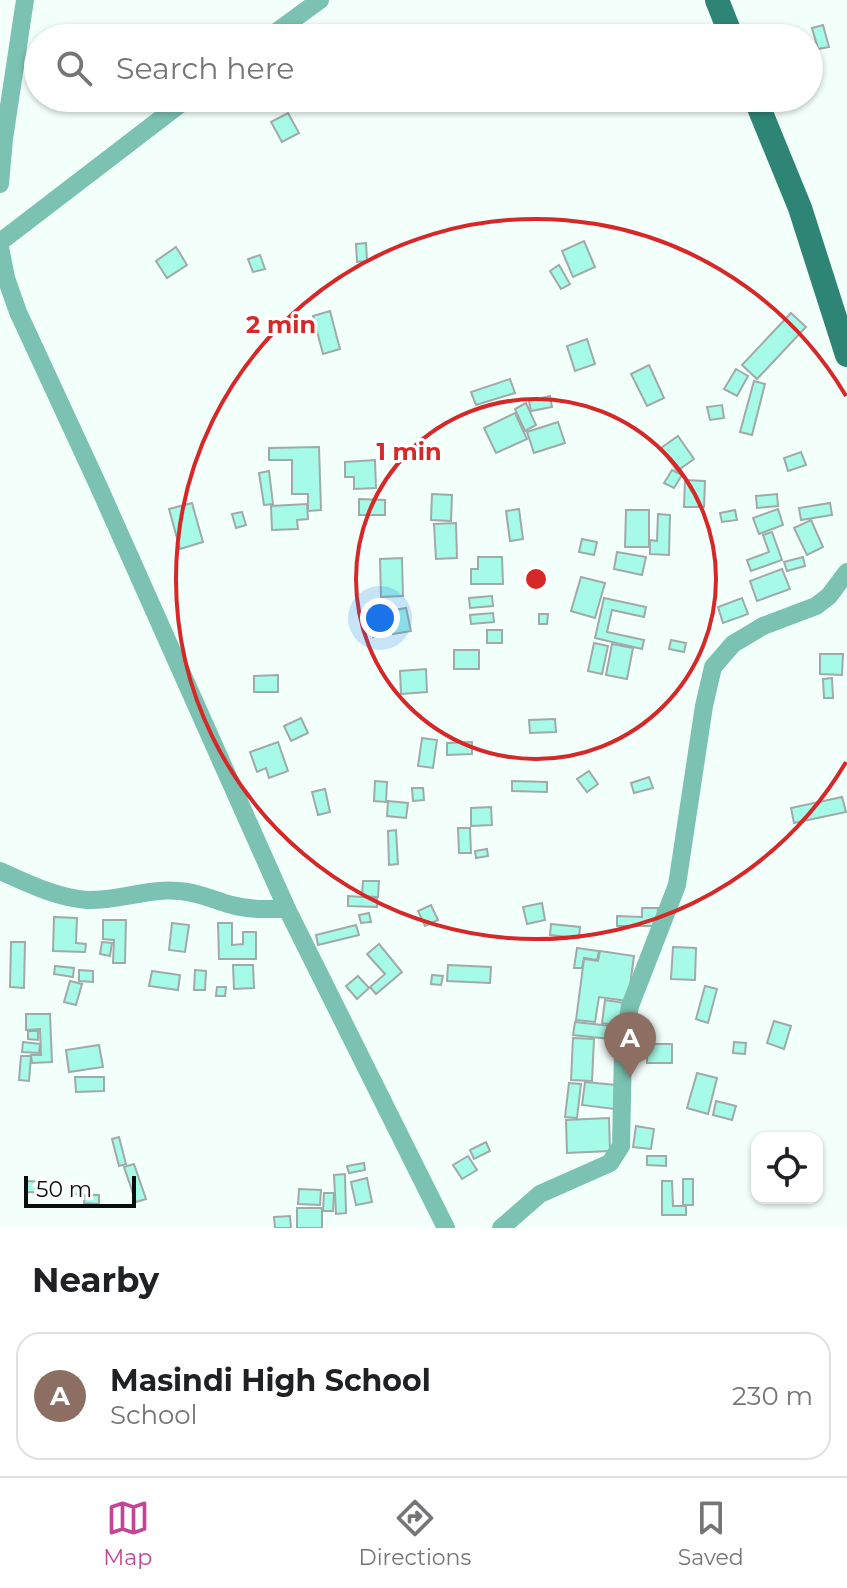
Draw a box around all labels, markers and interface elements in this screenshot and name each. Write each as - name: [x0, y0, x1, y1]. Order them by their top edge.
- search box: [24, 24, 823, 112]
- icon: search: [52, 46, 96, 90]
- text: Search here: [116, 50, 294, 87]
- text: 2 min: [246, 310, 316, 339]
- text: 1 min: [376, 437, 442, 466]
- centre of rings: [522, 565, 550, 593]
- your location: [360, 598, 400, 638]
- pin: A: [604, 1012, 656, 1078]
- map controls: [751, 1132, 823, 1204]
- button: locate: [751, 1132, 823, 1204]
- scale bar: [24, 1172, 136, 1208]
- text: 50 m: [36, 1176, 92, 1203]
- text: Nearby: [32, 1259, 159, 1301]
- text: Masindi High School: [110, 1362, 431, 1399]
- text: A: [50, 1380, 70, 1412]
- text: 230 m: [732, 1380, 813, 1412]
- text: School: [110, 1399, 198, 1431]
- tab: Map: [103, 1496, 152, 1571]
- tab: Directions: [359, 1496, 471, 1571]
- tab: Saved: [678, 1496, 744, 1571]

